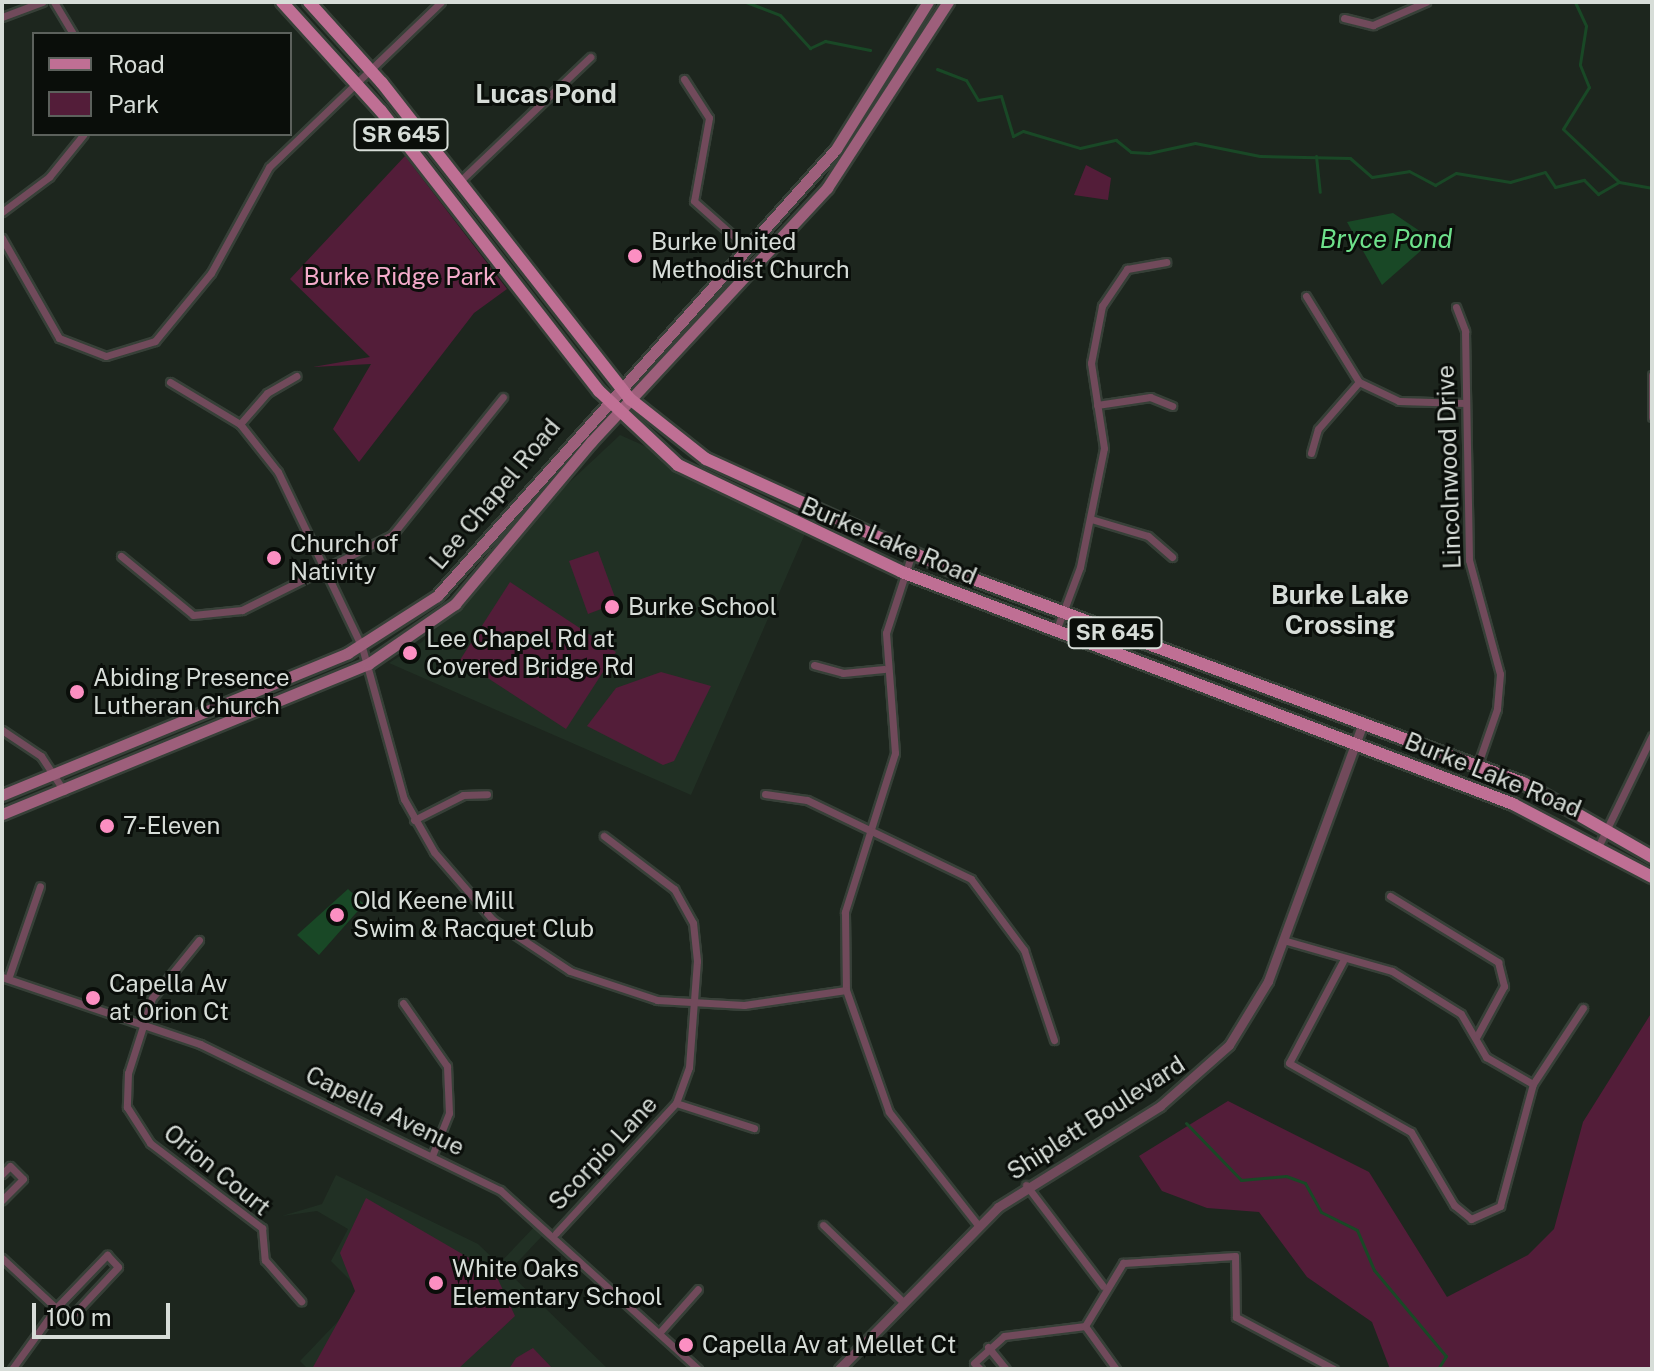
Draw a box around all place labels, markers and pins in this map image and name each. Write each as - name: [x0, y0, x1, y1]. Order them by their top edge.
- place label: Burke United Methodist Church: [651, 228, 850, 284]
- marker: Burke United Methodist Church: [626, 247, 644, 265]
- place label: Church of Nativity: [290, 530, 399, 586]
- marker: Church of Nativity: [265, 549, 283, 567]
- place label: Burke School: [628, 593, 777, 621]
- marker: Burke School: [603, 598, 621, 616]
- place label: Lee Chapel Rd at Covered Bridge Rd: [426, 625, 634, 681]
- marker: Lee Chapel Rd at Covered Bridge Rd: [401, 644, 419, 662]
- place label: Abiding Presence Lutheran Church: [93, 664, 290, 720]
- marker: Abiding Presence Lutheran Church: [68, 683, 86, 701]
- place label: 7-Eleven: [123, 812, 220, 840]
- marker: 7-Eleven: [98, 817, 116, 835]
- place label: Old Keene Mill Swim & Racquet Club: [353, 887, 594, 943]
- marker: Old Keene Mill Swim & Racquet Club: [328, 906, 346, 924]
- place label: Capella Av at Orion Ct: [109, 970, 229, 1026]
- marker: Capella Av at Orion Ct: [84, 989, 102, 1007]
- place label: White Oaks Elementary School: [452, 1255, 663, 1311]
- marker: White Oaks Elementary School: [427, 1274, 445, 1292]
- place label: Capella Av at Mellet Ct: [702, 1331, 956, 1359]
- marker: Capella Av at Mellet Ct: [677, 1336, 695, 1354]

